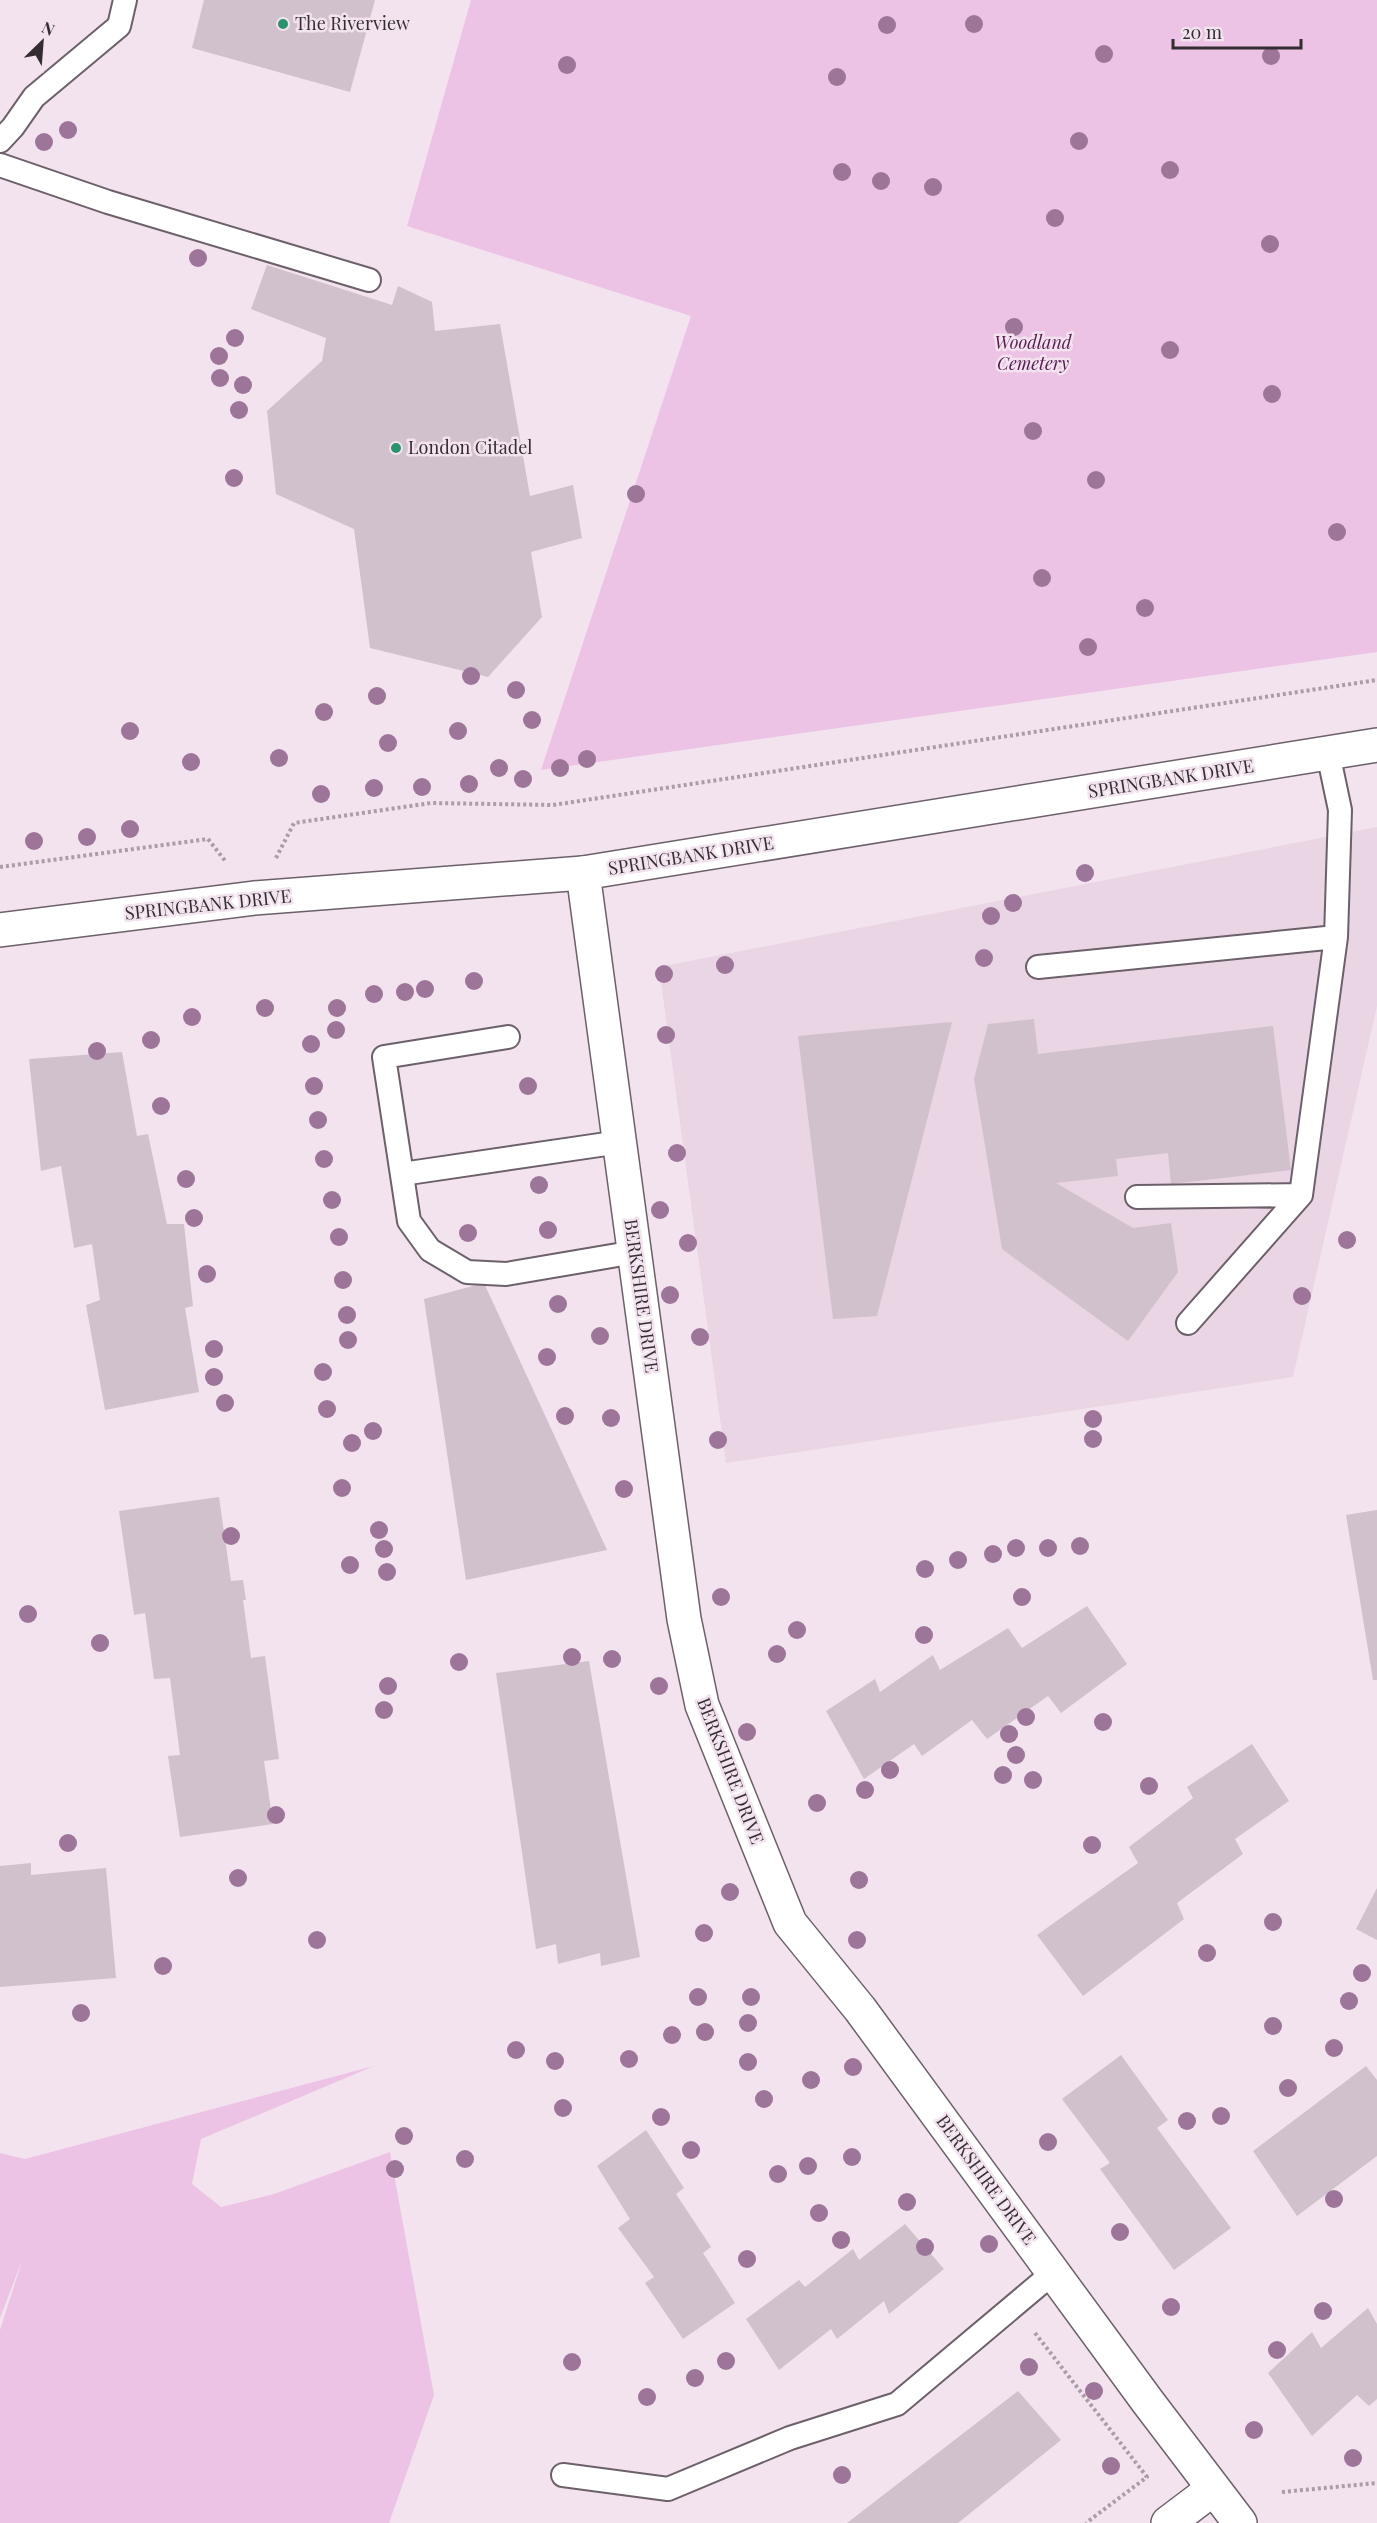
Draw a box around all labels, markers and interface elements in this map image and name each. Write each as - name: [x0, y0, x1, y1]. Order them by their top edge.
- place label: The Riverview: [295, 11, 410, 35]
- north arrow: [12, 12, 72, 72]
- scale bar: [1173, 12, 1300, 50]
- text: N: [39, 16, 59, 40]
- marker: The Riverview: [276, 17, 290, 31]
- text: 20 m: [1182, 20, 1222, 44]
- park label: Woodland Cemetery: [994, 330, 1073, 375]
- place label: London Citadel: [408, 435, 532, 459]
- marker: London Citadel: [389, 441, 403, 455]
- street label: SPRINGBANK DRIVE: [1086, 753, 1255, 803]
- street label: SPRINGBANK DRIVE: [606, 830, 775, 880]
- street label: SPRINGBANK DRIVE: [123, 883, 292, 925]
- street label: BERKSHIRE DRIVE: [619, 1217, 665, 1374]
- street label: BERKSHIRE DRIVE: [692, 1694, 770, 1847]
- street label: BERKSHIRE DRIVE: [932, 2110, 1042, 2249]

